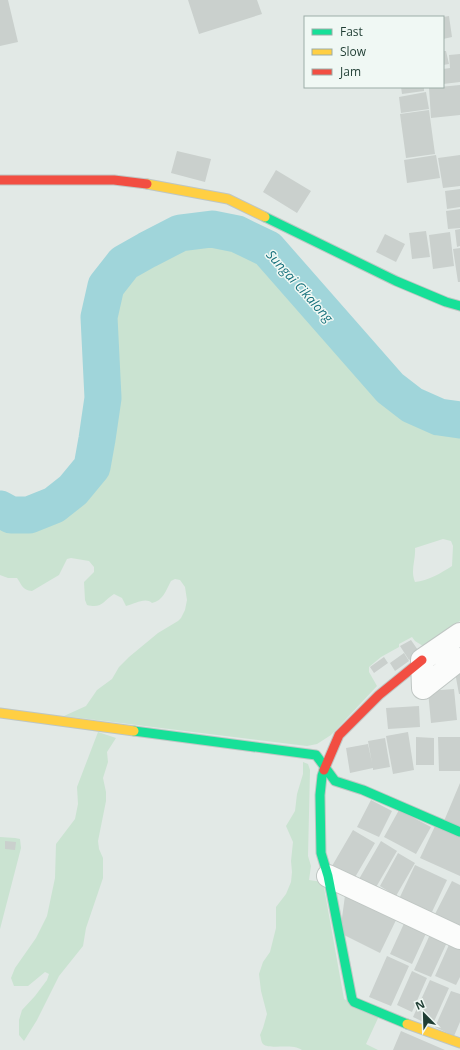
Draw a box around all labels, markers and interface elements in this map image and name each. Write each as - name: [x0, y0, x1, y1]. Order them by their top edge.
- legend: [304, 16, 444, 88]
- text: Fast: [340, 23, 363, 40]
- text: Slow: [340, 43, 367, 60]
- text: Jam: [339, 63, 361, 80]
- water label: Sungai Cikalong: [263, 246, 338, 327]
- north arrow: [404, 994, 444, 1034]
- text: N: [413, 996, 427, 1013]

